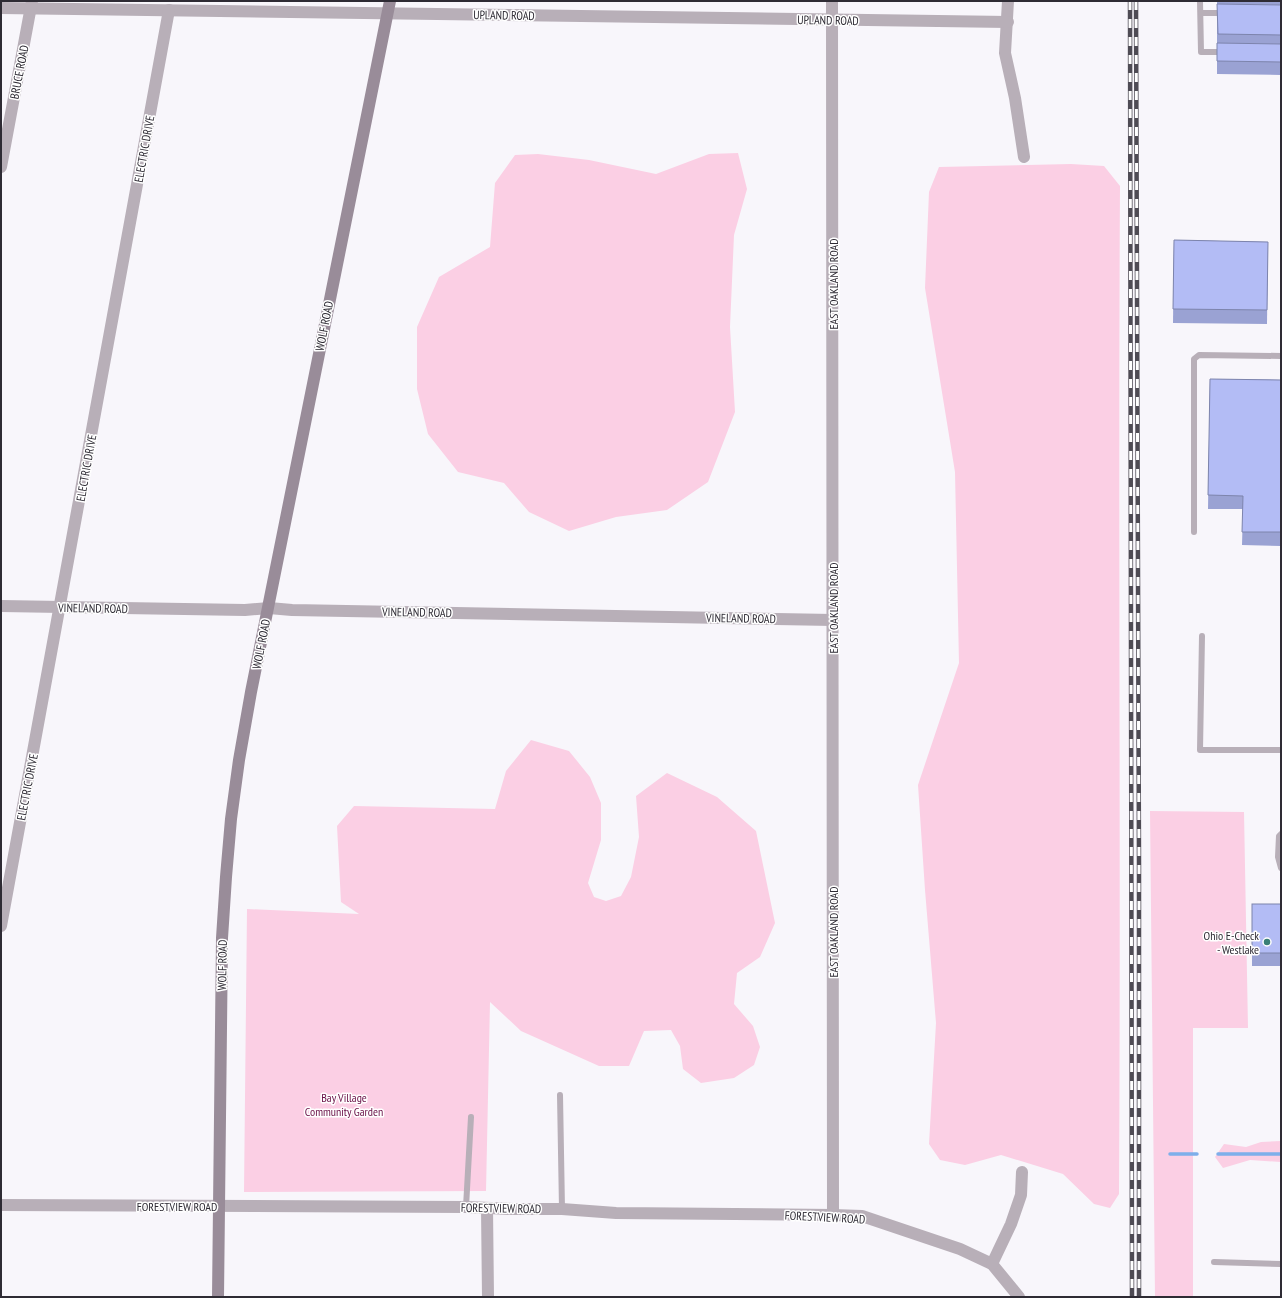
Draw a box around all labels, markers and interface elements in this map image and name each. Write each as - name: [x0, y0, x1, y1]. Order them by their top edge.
- street label: UPLAND ROAD: [473, 7, 535, 23]
- street label: UPLAND ROAD: [797, 12, 859, 28]
- street label: BRUCE ROAD: [6, 44, 32, 100]
- street label: ELECTRIC DRIVE: [131, 114, 157, 184]
- street label: EAST OAKLAND ROAD: [826, 238, 841, 330]
- street label: WOLF ROAD: [312, 300, 336, 352]
- street label: ELECTRIC DRIVE: [73, 433, 99, 503]
- street label: EAST OAKLAND ROAD: [826, 562, 841, 654]
- street label: VINELAND ROAD: [57, 600, 128, 616]
- street label: VINELAND ROAD: [381, 604, 452, 620]
- street label: VINELAND ROAD: [705, 610, 776, 626]
- street label: WOLF ROAD: [249, 618, 273, 670]
- street label: ELECTRIC DRIVE: [13, 752, 41, 822]
- street label: EAST OAKLAND ROAD: [826, 886, 841, 978]
- place label: Ohio E-Check - Westlake: [1204, 928, 1259, 957]
- marker: Ohio E-Check - Westlake: [1262, 937, 1272, 947]
- street label: WOLF ROAD: [214, 940, 230, 990]
- park label: Bay Village Community Garden: [305, 1090, 383, 1119]
- street label: FORESTVIEW ROAD: [137, 1199, 217, 1214]
- street label: FORESTVIEW ROAD: [461, 1200, 541, 1216]
- street label: FORESTVIEW ROAD: [784, 1207, 866, 1227]

